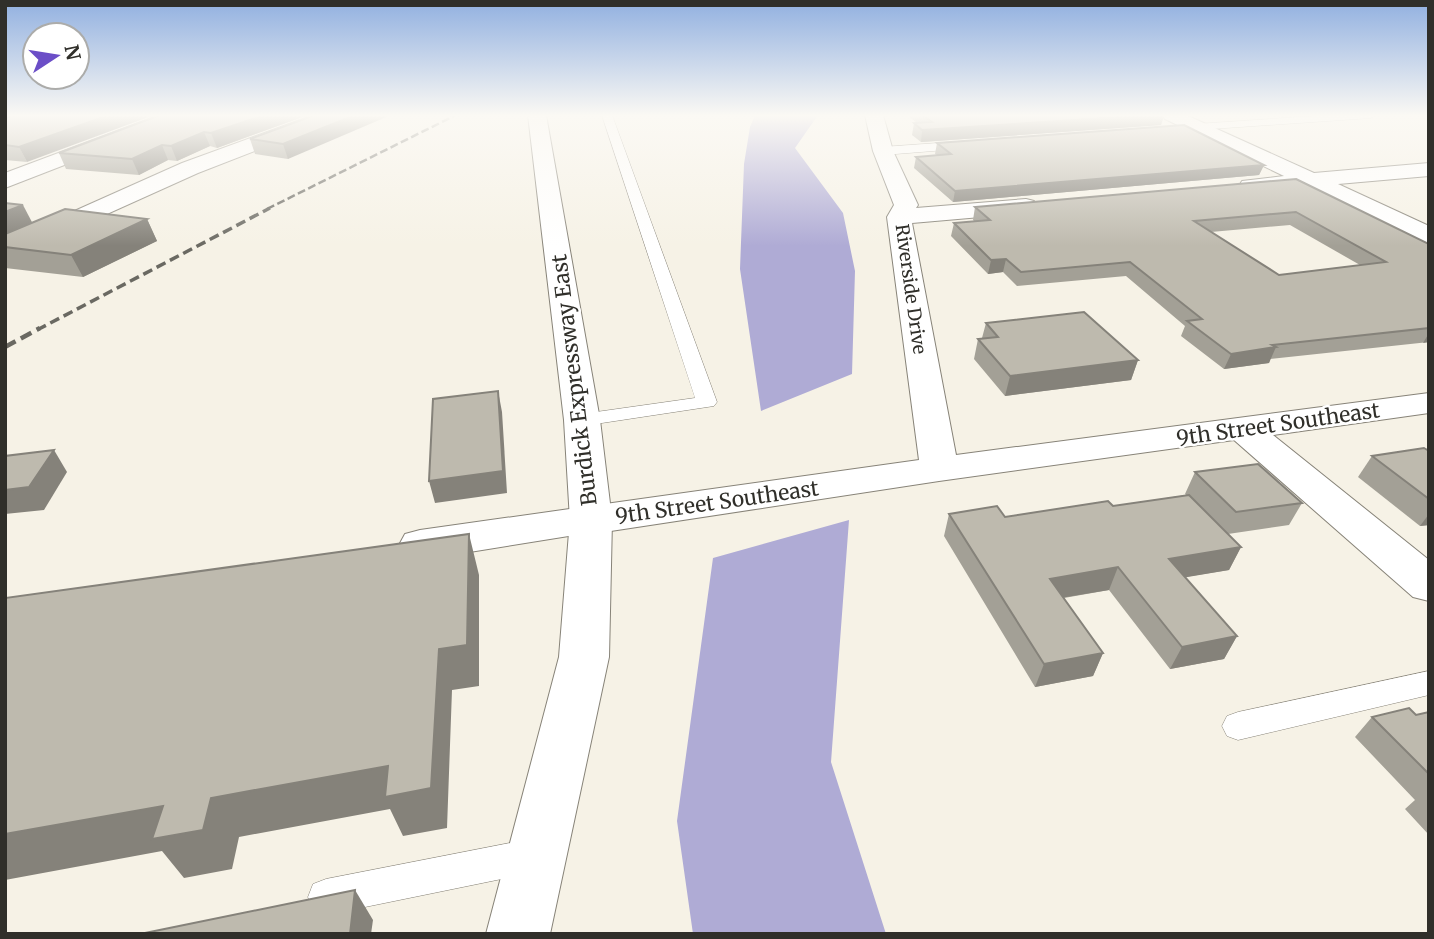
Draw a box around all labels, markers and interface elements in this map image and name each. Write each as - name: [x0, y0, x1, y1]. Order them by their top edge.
- north arrow: [21, 21, 91, 91]
- text: N: [59, 43, 86, 62]
- street label: Riverside Drive: [890, 222, 932, 356]
- street label: Burdick Expressway East: [545, 253, 603, 507]
- street label: 9th Street Southeast: [1174, 396, 1382, 452]
- street label: 9th Street Southeast: [613, 474, 821, 530]

